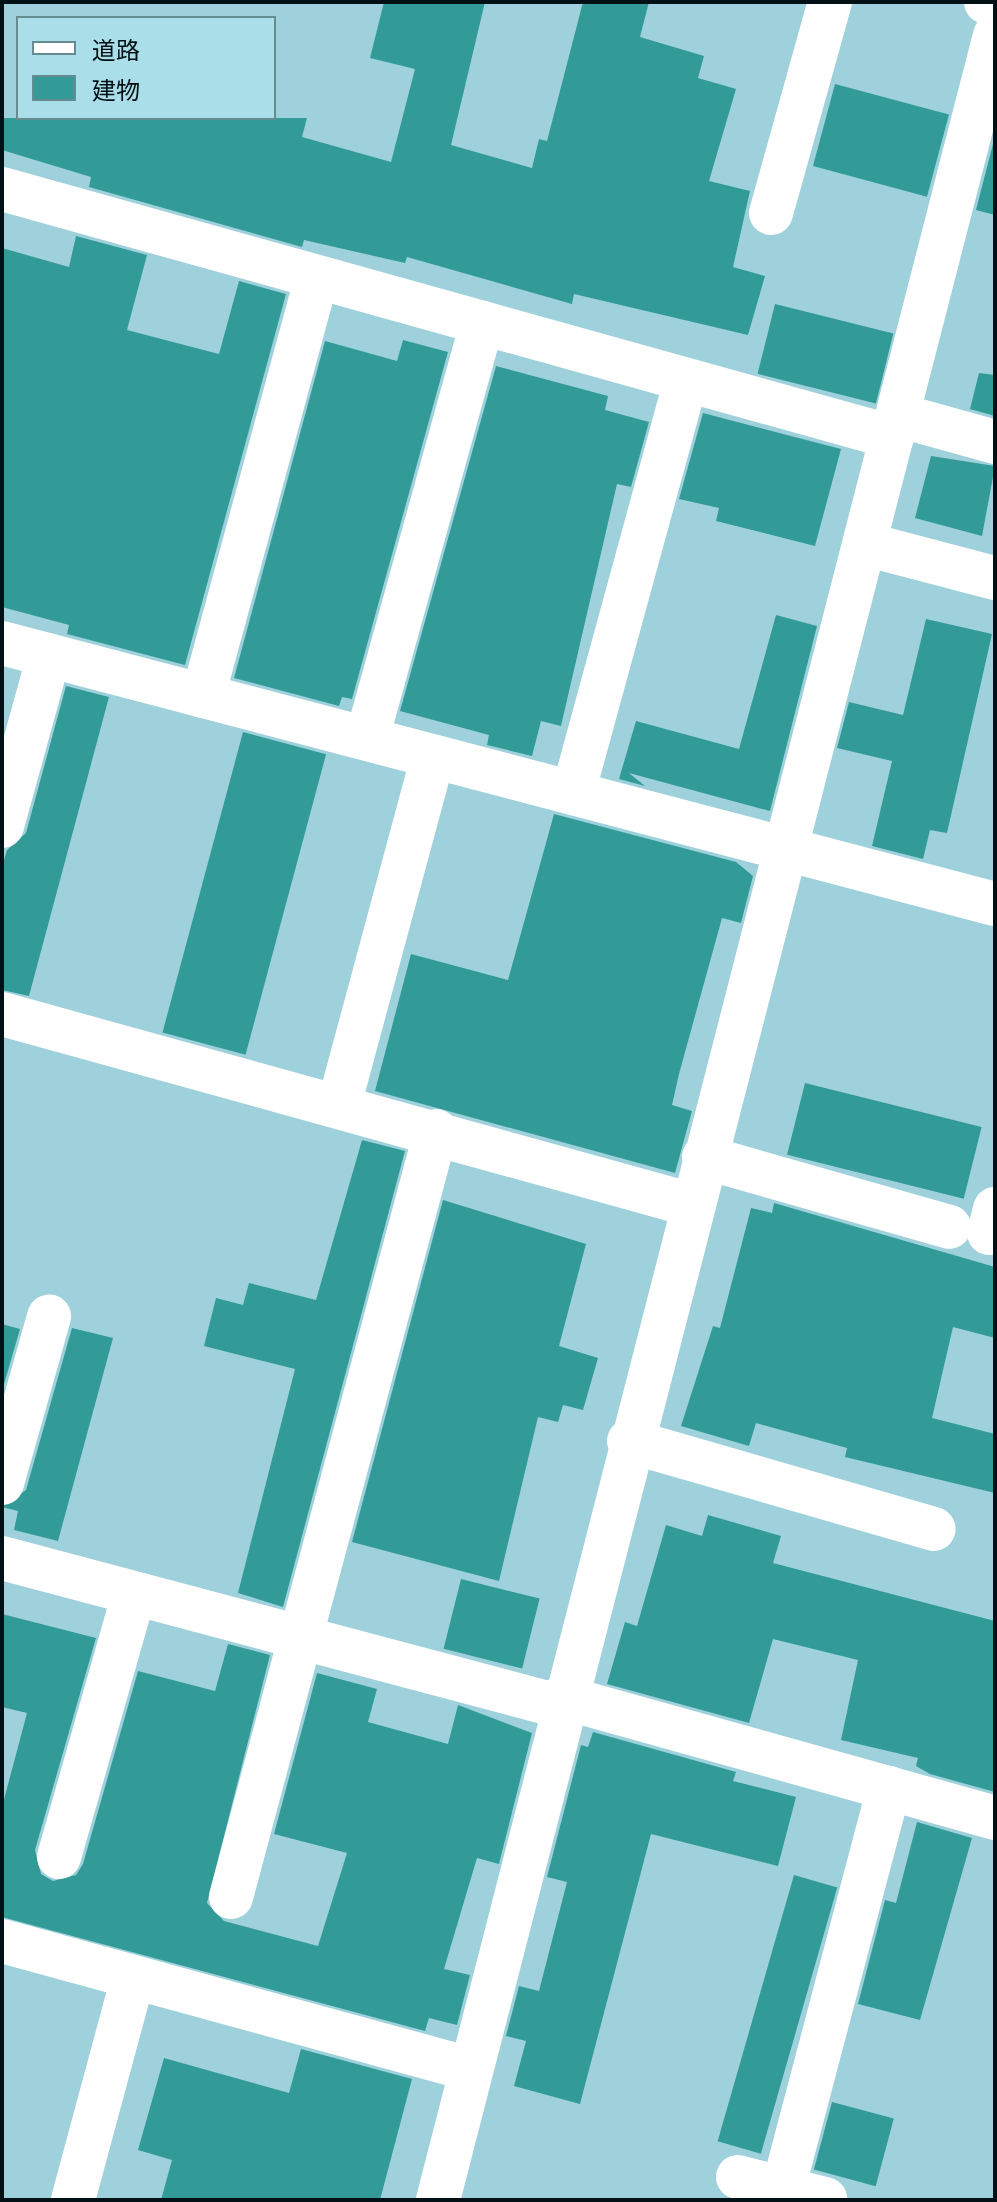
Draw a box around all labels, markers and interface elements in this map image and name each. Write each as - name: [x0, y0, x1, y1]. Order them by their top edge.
- legend: [16, 16, 276, 120]
- text: 道路: [92, 35, 140, 66]
- text: 建物: [92, 75, 140, 106]

